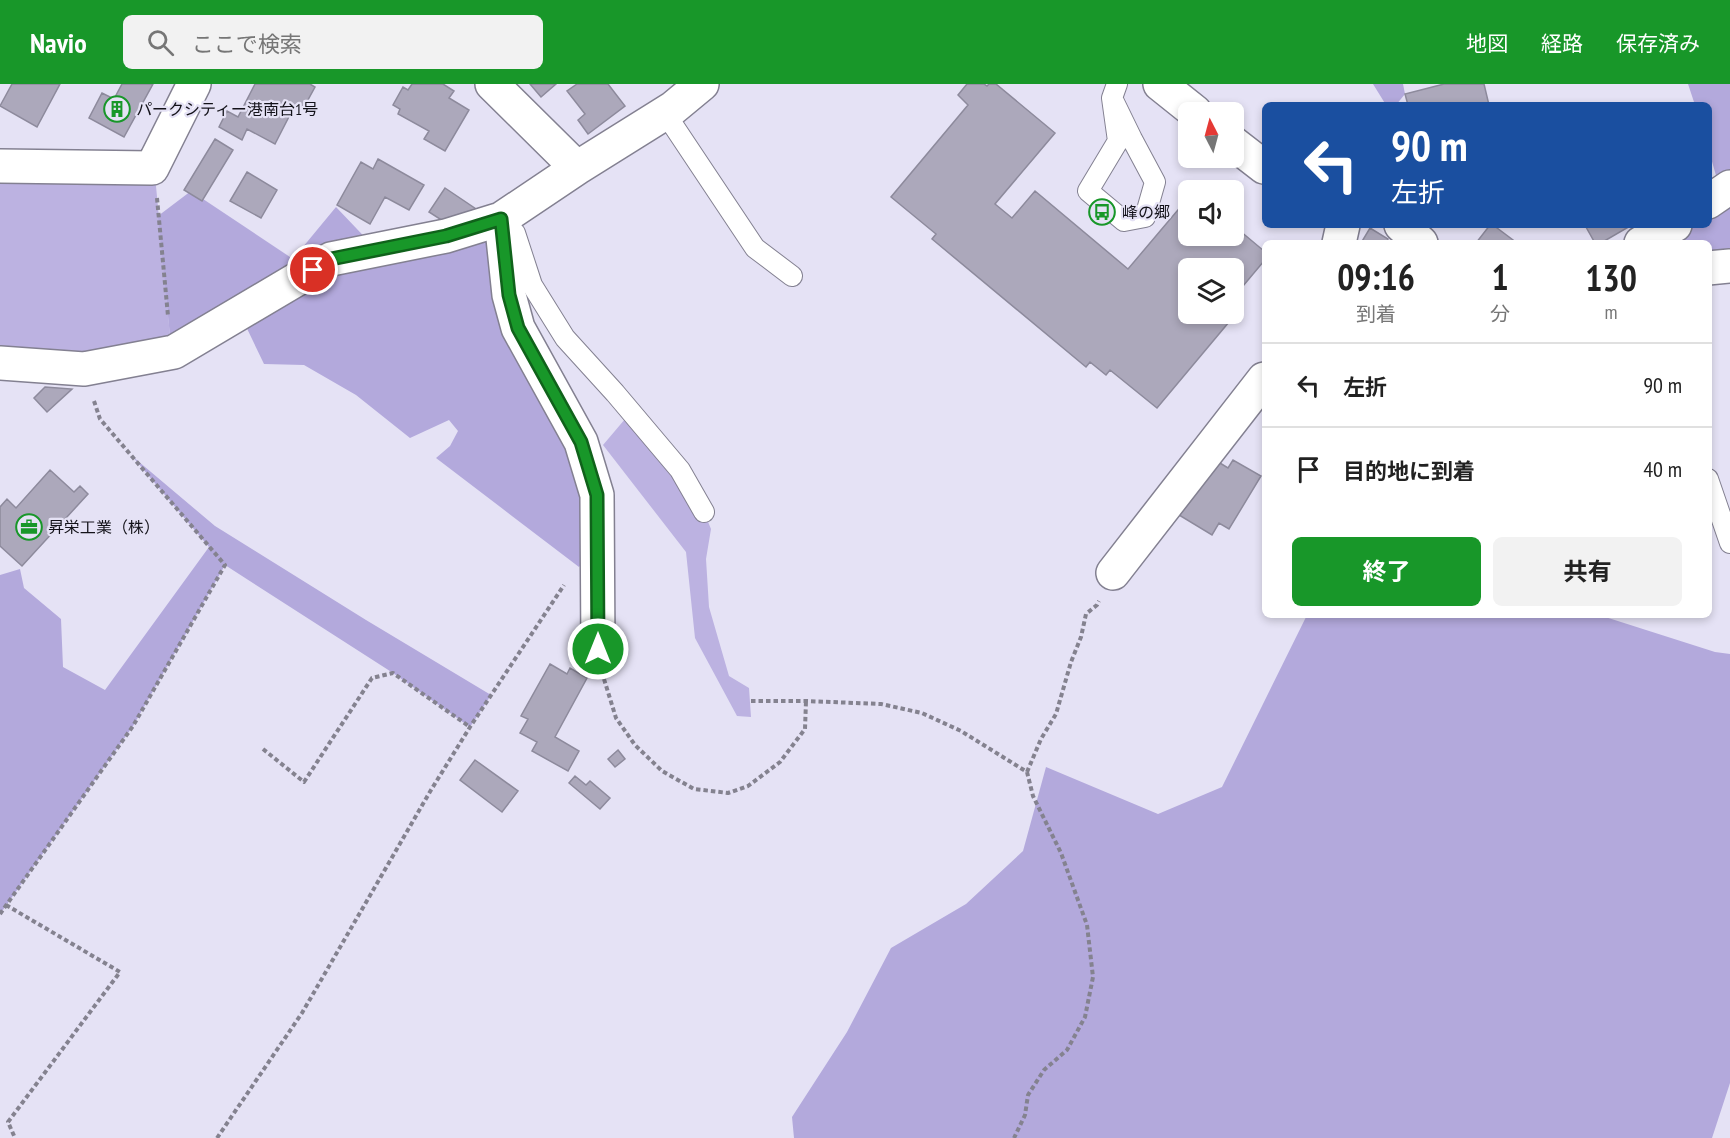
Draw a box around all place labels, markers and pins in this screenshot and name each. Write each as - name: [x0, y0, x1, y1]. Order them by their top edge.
- building icon: パークシティー港南台1号: [102, 94, 132, 124]
- place label: パークシティー港南台1号: [136, 99, 318, 119]
- bus stop icon: 峰の郷: [1087, 197, 1117, 227]
- place label: 峰の郷: [1122, 202, 1170, 222]
- pin: [287, 244, 338, 295]
- office icon: 昇栄工業（株）: [14, 512, 44, 542]
- place label: 昇栄工業（株）: [48, 517, 160, 537]

